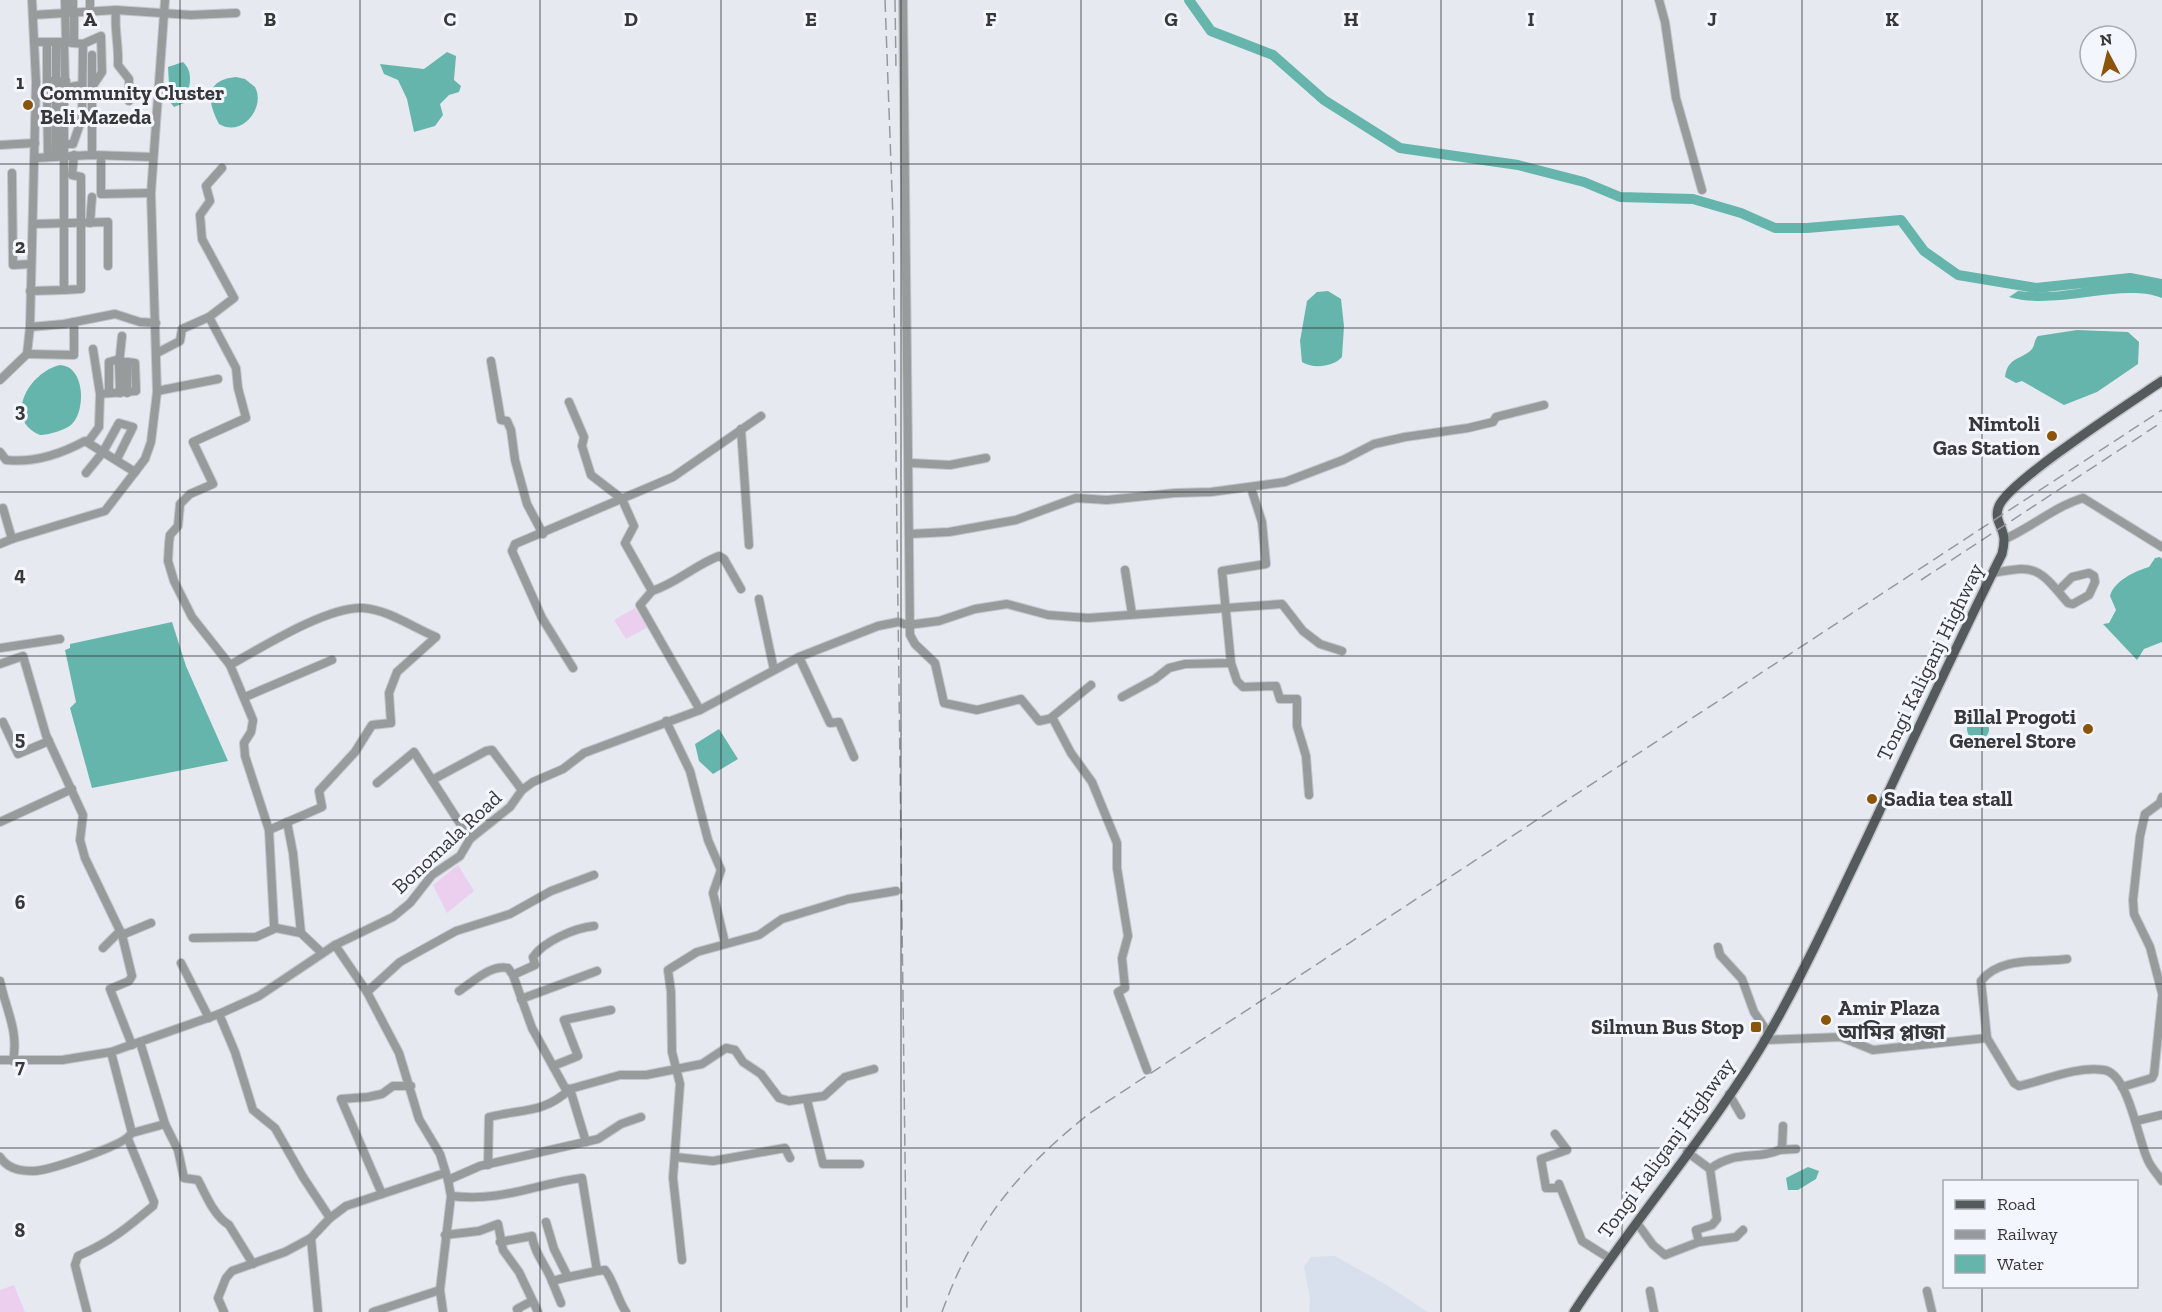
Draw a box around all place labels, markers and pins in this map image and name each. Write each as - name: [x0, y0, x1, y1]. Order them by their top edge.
- place label: Community Cluster Beli Mazeda: [40, 80, 224, 129]
- marker: Community Cluster Beli Mazeda: [21, 98, 35, 112]
- place label: Nimtoli Gas Station: [1933, 411, 2041, 460]
- marker: Nimtoli Gas Station: [2045, 429, 2059, 443]
- place label: Billal Progoti Generel Store: [1949, 704, 2076, 753]
- marker: Billal Progoti Generel Store: [2081, 722, 2095, 736]
- place label: Sadia tea stall: [1884, 786, 2013, 811]
- marker: Sadia tea stall: [1865, 792, 1879, 806]
- place label: Amir Plaza আমির প্লাজা: [1837, 995, 1946, 1044]
- marker: Amir Plaza আমির প্লাজা: [1819, 1013, 1833, 1027]
- place label: Silmun Bus Stop: [1591, 1014, 1744, 1039]
- marker: Silmun Bus Stop: [1749, 1020, 1763, 1034]

